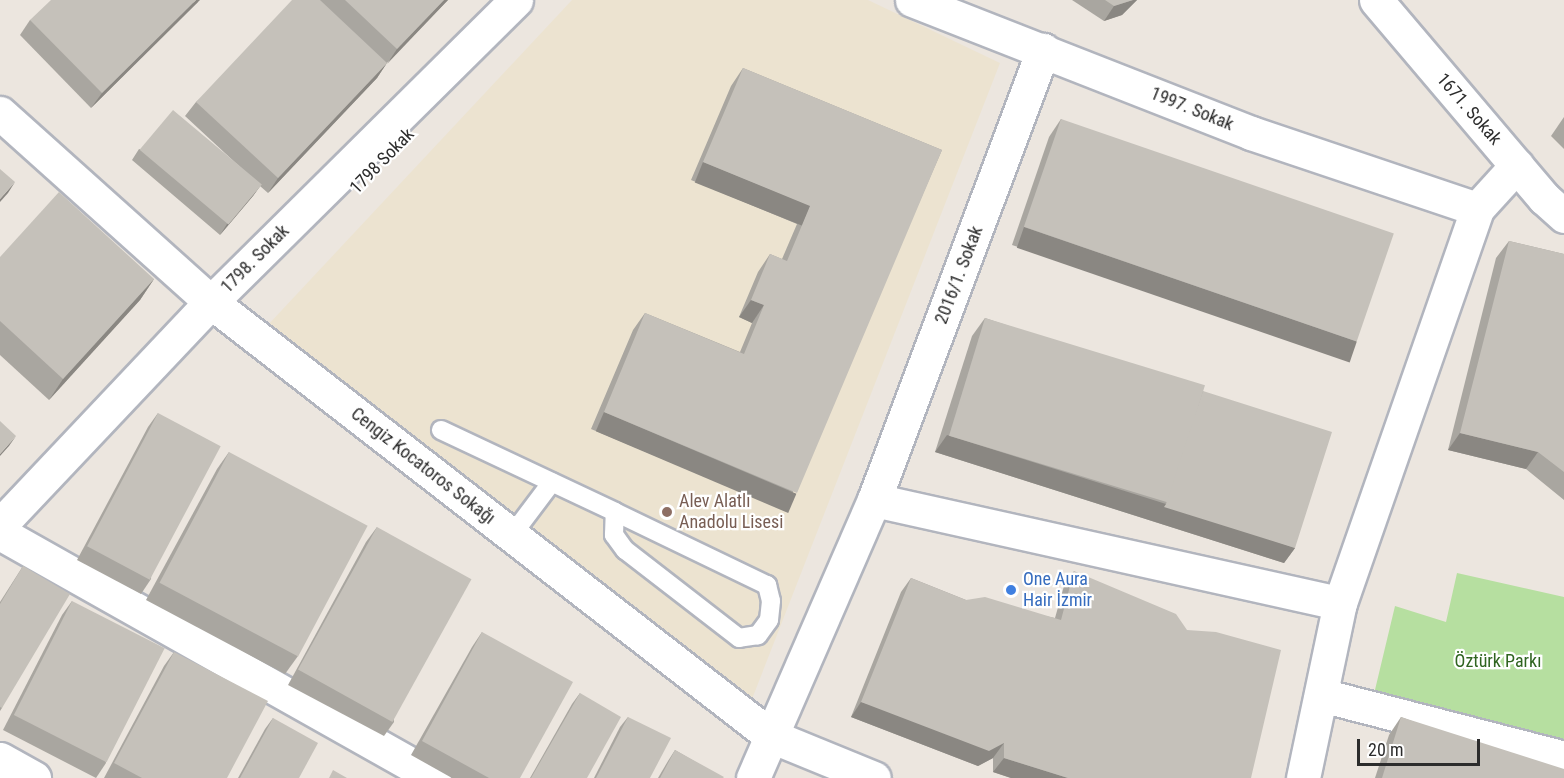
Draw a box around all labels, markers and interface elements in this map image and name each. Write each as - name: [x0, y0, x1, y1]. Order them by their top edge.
- street label: 1671. Sokak: [1432, 69, 1506, 149]
- street label: 1997. Sokak: [1147, 83, 1237, 135]
- street label: 1798 Sokak: [345, 124, 419, 198]
- street label: 1798. Sokak: [216, 220, 294, 298]
- street label: 2016/1. Sokak: [930, 223, 988, 327]
- street label: Cengiz Kocatoros Sokağı: [347, 403, 499, 529]
- place label: Alev Alatlı Anadolu Lisesi: [679, 491, 783, 534]
- marker: Alev Alatlı Anadolu Lisesi: [660, 505, 674, 519]
- place label: One Aura Hair İzmir: [1023, 569, 1092, 612]
- marker: One Aura Hair İzmir: [1004, 583, 1018, 597]
- park label: Öztürk Parkı: [1455, 650, 1541, 672]
- scale bar: [1360, 727, 1483, 765]
- text: 20 m: [1368, 739, 1403, 760]

